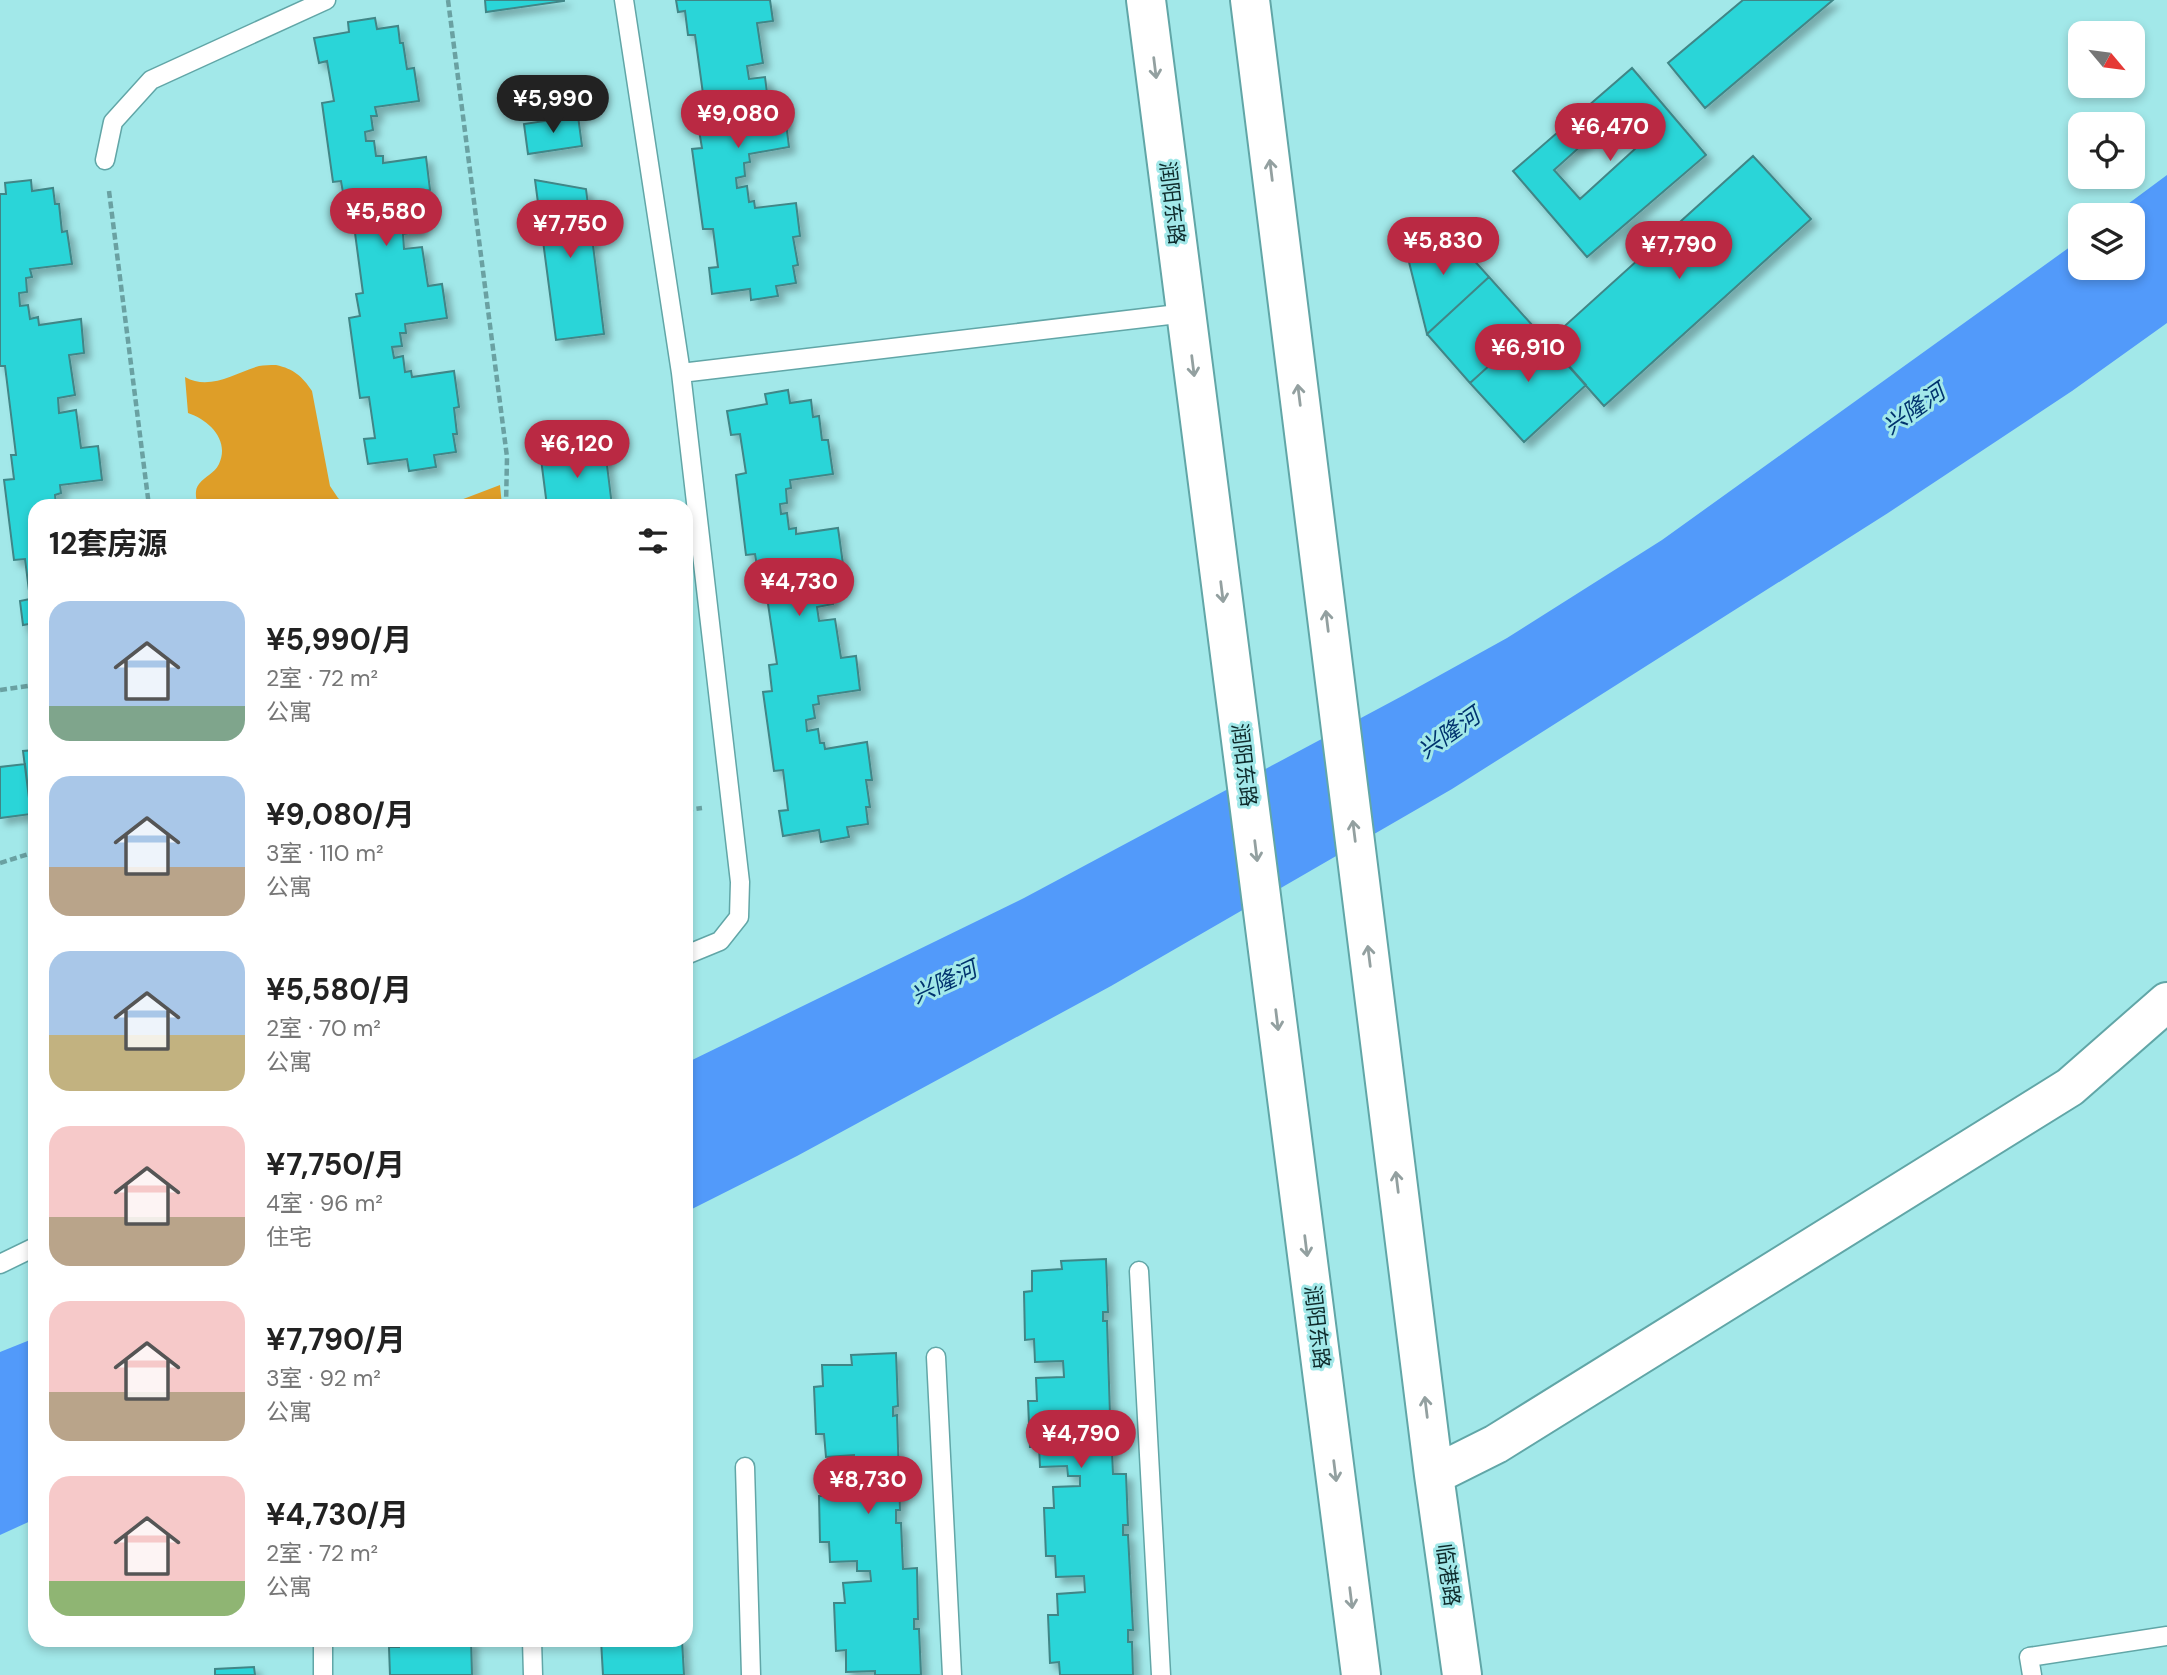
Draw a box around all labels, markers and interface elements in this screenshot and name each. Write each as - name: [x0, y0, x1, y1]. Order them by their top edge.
- north arrow: [2068, 21, 2146, 98]
- map controls: [2068, 21, 2145, 280]
- one-way arrow: [1148, 56, 1161, 79]
- pin: ¥5,990: [496, 76, 610, 135]
- text: ¥5,990: [513, 83, 593, 113]
- pin: ¥9,080: [681, 90, 795, 150]
- text: ¥9,080: [697, 98, 779, 128]
- pin: ¥6,470: [1553, 104, 1667, 163]
- text: ¥6,470: [1571, 111, 1649, 141]
- button: locate: [2068, 112, 2145, 189]
- one-way arrow: [1264, 159, 1277, 181]
- street label: 润阳东路: [1153, 160, 1191, 246]
- pin: ¥5,580: [329, 188, 443, 248]
- text: ¥5,580: [346, 196, 426, 226]
- pin: ¥7,750: [513, 201, 627, 260]
- button: layers: [2068, 203, 2145, 280]
- text: ¥7,750: [533, 208, 607, 238]
- pin: ¥5,830: [1386, 218, 1500, 277]
- pin: ¥7,790: [1622, 222, 1736, 281]
- text: ¥5,830: [1403, 225, 1483, 255]
- text: ¥7,790: [1641, 229, 1717, 259]
- pin: ¥6,910: [1471, 324, 1585, 384]
- text: ¥6,910: [1491, 332, 1565, 362]
- one-way arrow: [1187, 354, 1200, 377]
- water label: 兴隆河: [1877, 375, 1954, 441]
- one-way arrow: [1292, 384, 1305, 407]
- pin: ¥6,120: [520, 420, 634, 480]
- text: ¥6,120: [541, 428, 613, 458]
- icon: filters: [634, 522, 672, 560]
- text: 12套房源: [49, 524, 167, 563]
- pin: ¥4,730: [742, 558, 856, 618]
- text: ¥4,730: [760, 566, 838, 596]
- one-way arrow: [1216, 580, 1229, 603]
- one-way arrow: [1321, 610, 1334, 633]
- text: ¥5,990/月: [266, 620, 412, 659]
- icon: home: [105, 629, 189, 713]
- text: 2室 · 72 m²: [266, 663, 378, 693]
- text: 公寓: [266, 697, 312, 727]
- water label: 兴隆河: [1412, 699, 1489, 765]
- street label: 润阳东路: [1225, 722, 1263, 808]
- text: ¥9,080/月: [266, 795, 415, 834]
- icon: home: [105, 804, 189, 888]
- one-way arrow: [1347, 820, 1360, 843]
- text: 3室 · 110 m²: [266, 838, 384, 868]
- one-way arrow: [1249, 840, 1262, 862]
- text: 公寓: [266, 872, 312, 902]
- one-way arrow: [1363, 945, 1376, 968]
- water label: 兴隆河: [906, 952, 985, 1010]
- text: ¥5,580/月: [266, 970, 412, 1009]
- icon: home: [105, 979, 189, 1063]
- one-way arrow: [1271, 1008, 1284, 1031]
- text: 2室 · 70 m²: [266, 1013, 381, 1043]
- text: 公寓: [266, 1047, 312, 1077]
- text: ¥7,750/月: [266, 1145, 405, 1184]
- icon: home: [105, 1154, 189, 1238]
- one-way arrow: [1391, 1171, 1404, 1194]
- text: 4室 · 96 m²: [266, 1188, 383, 1218]
- text: 住宅: [266, 1222, 312, 1252]
- one-way arrow: [1300, 1234, 1313, 1257]
- street label: 润阳东路: [1298, 1284, 1336, 1370]
- text: ¥7,790/月: [266, 1320, 406, 1359]
- icon: home: [105, 1329, 189, 1413]
- text: 3室 · 92 m²: [266, 1363, 381, 1393]
- text: 公寓: [266, 1397, 312, 1427]
- one-way arrow: [1419, 1397, 1432, 1419]
- pin: ¥4,790: [1024, 1410, 1138, 1470]
- text: ¥4,790: [1042, 1418, 1120, 1448]
- pin: ¥8,730: [811, 1456, 925, 1516]
- one-way arrow: [1329, 1460, 1342, 1482]
- text: ¥8,730: [829, 1464, 907, 1494]
- text: ¥4,730/月: [266, 1495, 409, 1534]
- icon: home: [105, 1504, 189, 1588]
- text: 2室 · 72 m²: [266, 1538, 378, 1568]
- street label: 临港路: [1430, 1542, 1466, 1608]
- text: 公寓: [266, 1572, 312, 1602]
- one-way arrow: [1345, 1586, 1358, 1608]

